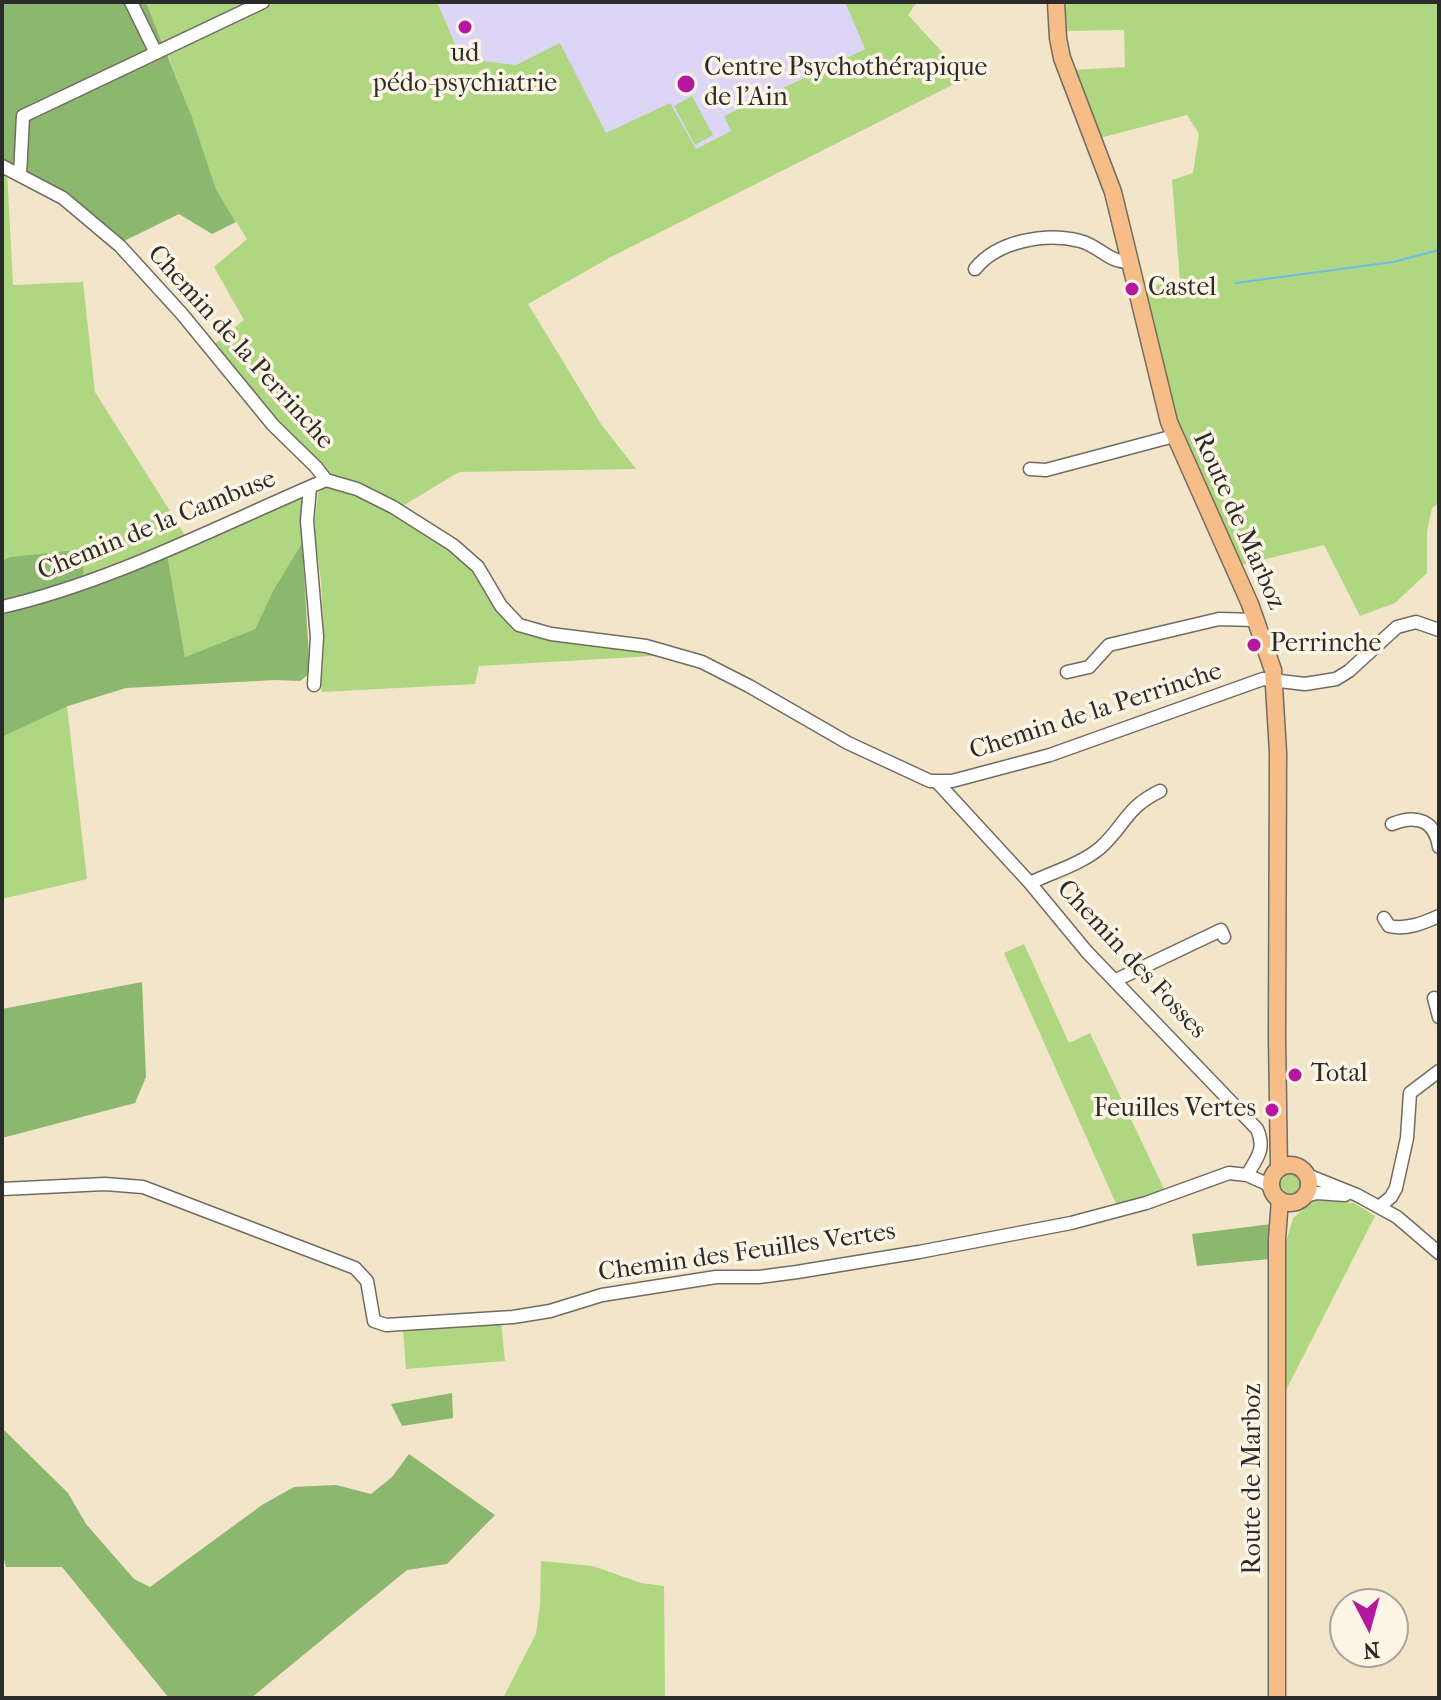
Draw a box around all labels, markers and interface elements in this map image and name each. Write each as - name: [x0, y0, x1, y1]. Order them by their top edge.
- marker: ud pédo-psychiatrie: [456, 18, 474, 36]
- place label: ud pédo-psychiatrie: [373, 39, 557, 100]
- place label: Centre Psychothérapique de l'Ain: [704, 53, 987, 114]
- marker: Centre Psychothérapique de l'Ain: [675, 73, 697, 95]
- street label: Chemin de la Perrinche: [140, 240, 340, 456]
- place label: Castel: [1148, 273, 1216, 305]
- marker: Castel: [1123, 280, 1141, 298]
- street label: Route de Marboz: [1185, 427, 1291, 615]
- street label: Chemin de la Cambuse: [33, 464, 281, 588]
- place label: Perrinche: [1270, 629, 1381, 661]
- marker: Perrinche: [1245, 636, 1263, 654]
- street label: Chemin de la Perrinche: [966, 656, 1226, 768]
- street label: Chemin des Fosses: [1049, 874, 1213, 1046]
- place label: Total: [1311, 1059, 1368, 1091]
- marker: Total: [1286, 1066, 1304, 1084]
- place label: Feuilles Vertes: [1094, 1094, 1256, 1126]
- marker: Feuilles Vertes: [1263, 1101, 1281, 1119]
- street label: Chemin des Feuilles Vertes: [597, 1217, 897, 1289]
- street label: Route de Marboz: [1238, 1383, 1270, 1575]
- north arrow: [1329, 1588, 1409, 1668]
- text: N: [1362, 1636, 1381, 1664]

